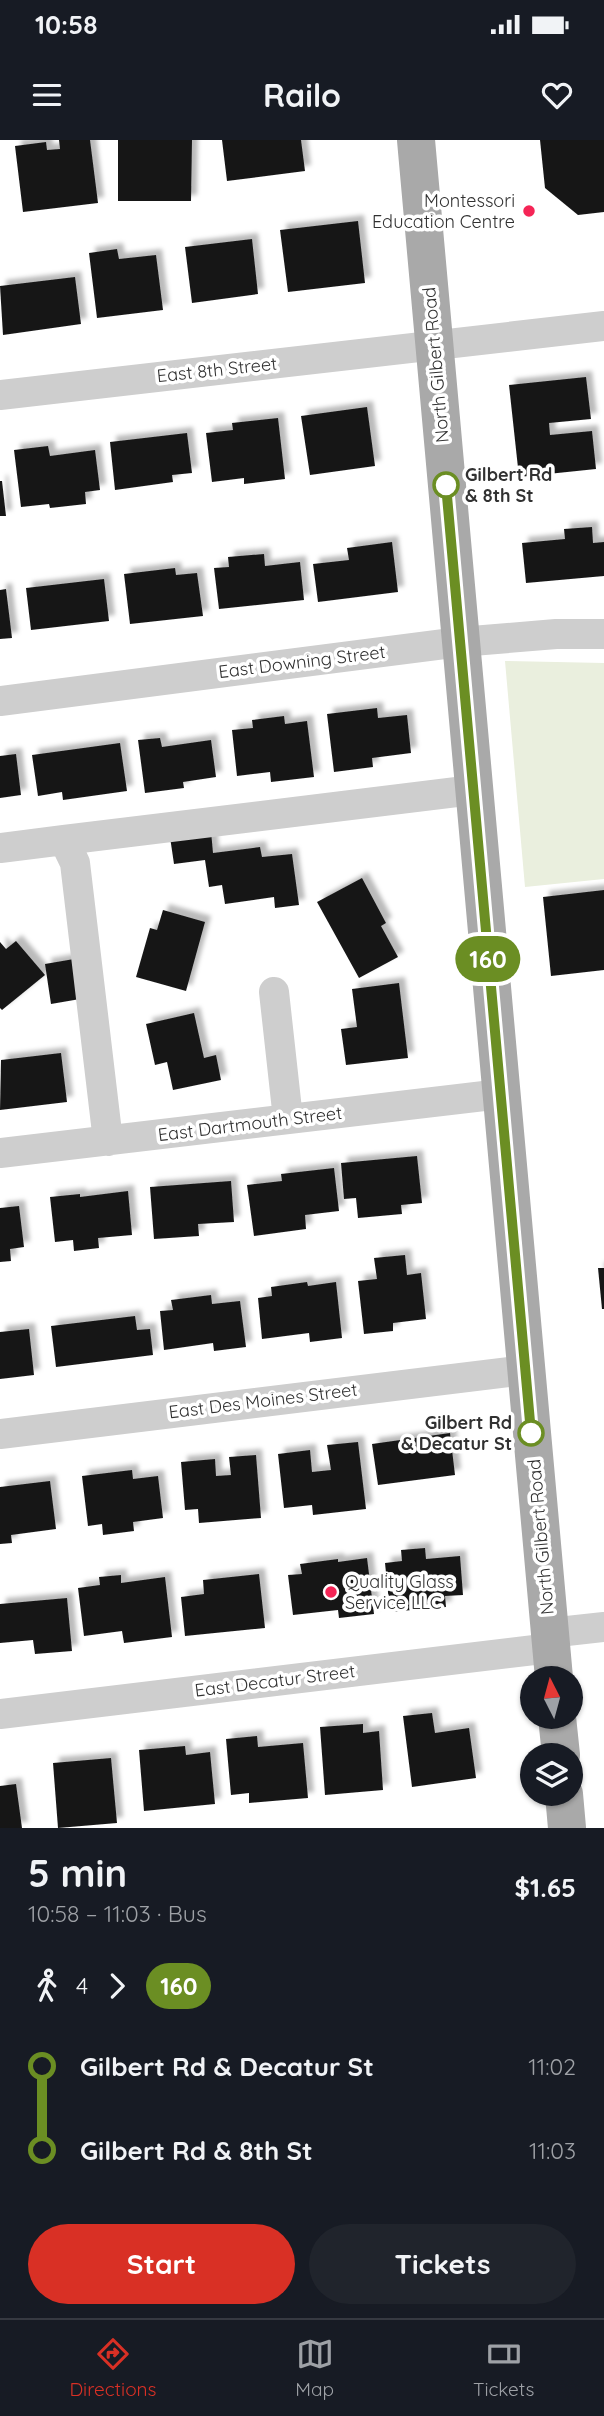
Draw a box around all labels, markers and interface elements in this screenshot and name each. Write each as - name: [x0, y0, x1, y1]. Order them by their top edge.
- text: 10:58: [35, 8, 97, 41]
- text: Railo: [263, 75, 341, 115]
- icon: menu: [28, 76, 66, 114]
- icon: heart: [538, 76, 576, 114]
- place label: Montessori Education Centre: [372, 189, 515, 233]
- marker: Montessori Education Centre: [521, 203, 537, 219]
- street label: North Gilbert Road: [417, 286, 454, 444]
- street label: East 8th Street: [156, 352, 278, 387]
- place label: Gilbert Rd & 8th St: [465, 463, 552, 507]
- marker: Gilbert Rd & 8th St: [433, 472, 459, 498]
- street label: East Downing Street: [217, 640, 387, 683]
- line badge: 160: [448, 936, 528, 982]
- text: 160: [469, 944, 507, 974]
- street label: East Dartmouth Street: [157, 1101, 343, 1146]
- street label: East Des Moines Street: [167, 1378, 359, 1423]
- place label: Gilbert Rd & Decatur St: [401, 1411, 512, 1455]
- marker: Gilbert Rd & Decatur St: [518, 1420, 544, 1446]
- street label: North Gilbert Road: [522, 1458, 559, 1616]
- place label: Quality Glass Service LLC: [345, 1570, 454, 1614]
- marker: Quality Glass Service LLC: [323, 1584, 339, 1600]
- street label: East Decatur Street: [193, 1659, 356, 1702]
- north arrow: [520, 1666, 583, 1729]
- map controls: [520, 1666, 583, 1806]
- button: layers: [520, 1743, 583, 1806]
- text: 5 min: [28, 1849, 127, 1897]
- text: $1.65: [515, 1871, 576, 1904]
- text: 10:58 – 11:03 · Bus: [28, 1899, 207, 1928]
- icon: walk: [28, 1967, 66, 2005]
- icon: forward: [98, 1967, 136, 2005]
- text: 4: [76, 1971, 88, 2000]
- text: 160: [160, 1971, 197, 2001]
- text: Gilbert Rd & Decatur St: [80, 2050, 374, 2083]
- text: 11:02: [528, 2052, 576, 2081]
- text: Gilbert Rd & 8th St: [80, 2134, 313, 2167]
- text: 11:03: [529, 2136, 576, 2165]
- button: Start: [28, 2224, 295, 2304]
- button: Tickets: [309, 2224, 576, 2304]
- tab: Directions: [69, 2335, 157, 2401]
- tab: Map: [295, 2335, 334, 2401]
- tab: Tickets: [473, 2335, 535, 2401]

